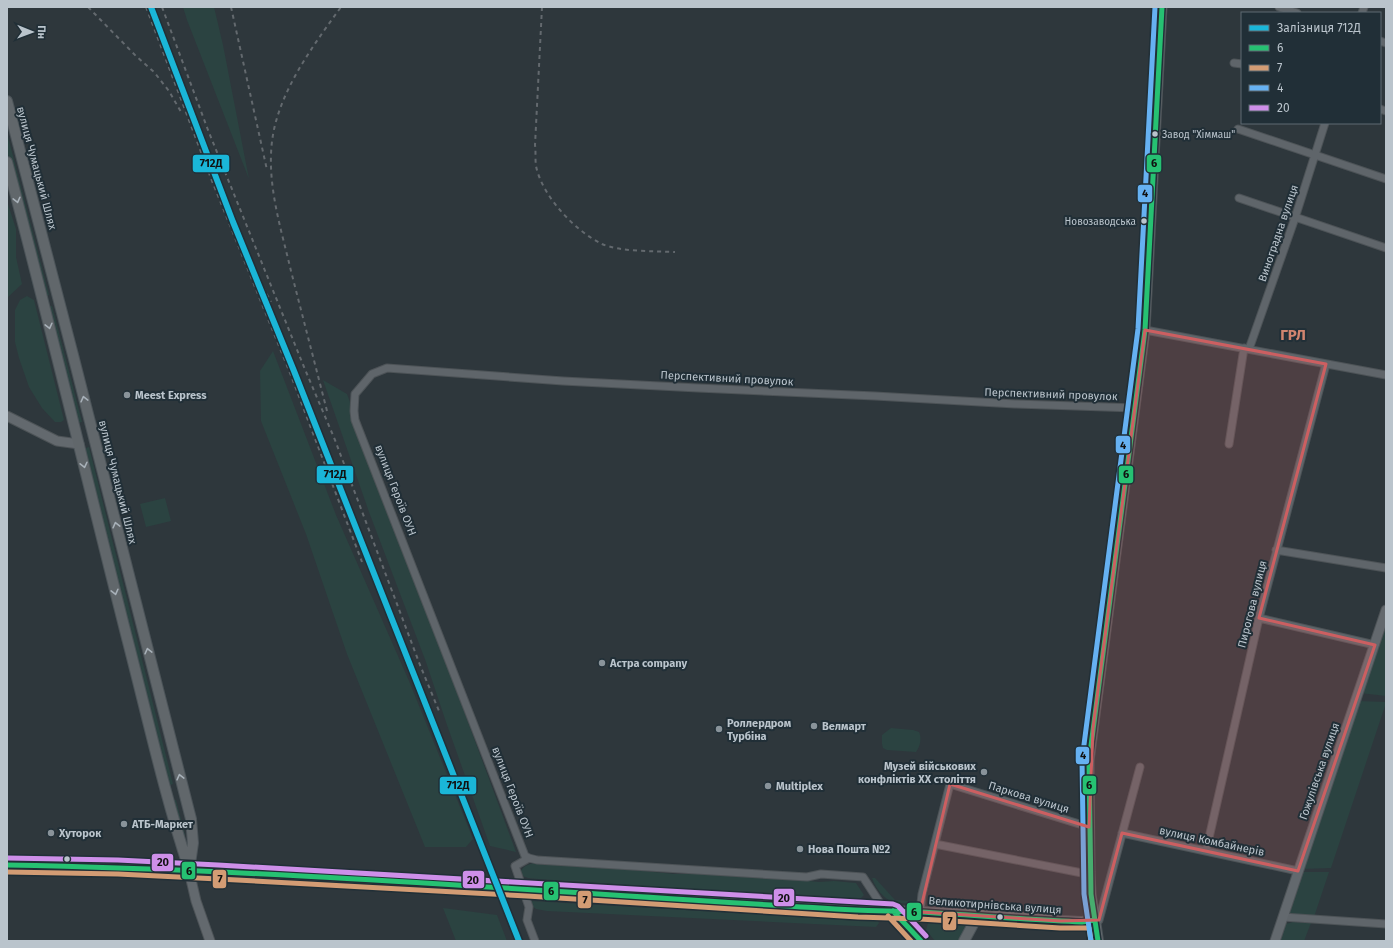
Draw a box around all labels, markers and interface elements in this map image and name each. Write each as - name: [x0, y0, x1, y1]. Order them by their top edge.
- north arrow: [12, 12, 52, 52]
- legend: [1241, 12, 1381, 124]
- text: Залізниця 712Д: [1277, 21, 1361, 35]
- text: Пн: [35, 25, 48, 39]
- text: 6: [1277, 41, 1283, 55]
- text: 7: [1277, 61, 1282, 75]
- text: 4: [1277, 81, 1284, 95]
- text: 20: [1277, 101, 1290, 115]
- street label: вулиця Чумацький Шлях: [14, 105, 59, 232]
- place label: Завод "Хіммаш": [1162, 128, 1235, 141]
- marker: Завод "Хіммаш": [1150, 129, 1160, 139]
- line badge: 712Д: [192, 154, 230, 173]
- line badge: 6: [1146, 154, 1162, 173]
- text: 712Д: [200, 157, 222, 170]
- text: 6: [1151, 157, 1157, 170]
- street label: Виноградна вулиця: [1256, 183, 1301, 283]
- line badge: 4: [1137, 184, 1153, 203]
- text: 4: [1142, 187, 1148, 200]
- one-way arrow: [12, 197, 20, 203]
- place label: Новозаводська: [1065, 216, 1136, 228]
- marker: Новозаводська: [1139, 216, 1149, 226]
- one-way arrow: [44, 322, 53, 329]
- district label: ГРЛ: [1280, 326, 1306, 344]
- street label: Перспективний провулок: [660, 369, 794, 388]
- street label: Перспективний провулок: [984, 386, 1118, 403]
- place label: Meest Express: [135, 389, 207, 402]
- marker: Meest Express: [122, 390, 132, 400]
- one-way arrow: [81, 396, 89, 402]
- street label: вулиця Чумацький Шлях: [96, 419, 139, 546]
- line badge: 4: [1115, 435, 1131, 454]
- text: 4: [1120, 439, 1126, 452]
- street label: вулиця Героїв ОУН: [372, 443, 419, 537]
- one-way arrow: [80, 462, 88, 468]
- line badge: 712Д: [316, 465, 354, 484]
- line badge: 6: [1118, 465, 1134, 484]
- text: 712Д: [324, 468, 346, 481]
- text: 6: [1123, 468, 1129, 481]
- one-way arrow: [113, 522, 121, 528]
- street label: Пирогова вулиця: [1235, 559, 1270, 649]
- one-way arrow: [110, 588, 119, 595]
- one-way arrow: [145, 648, 153, 654]
- place label: Астра company: [609, 657, 688, 670]
- marker: Астра company: [597, 658, 607, 668]
- place label: Роллердром Турбіна: [727, 717, 792, 743]
- place label: Велмарт: [822, 720, 867, 733]
- marker: Велмарт: [809, 721, 819, 731]
- street label: Гожулівська вулиця: [1297, 721, 1342, 821]
- marker: Роллердром Турбіна: [714, 724, 724, 734]
- street label: вулиця Героїв ОУН: [489, 745, 536, 839]
- line badge: 4: [1075, 746, 1090, 765]
- text: 4: [1080, 749, 1086, 762]
- place label: Музей військових конфліктів ХХ століття: [858, 760, 976, 786]
- marker: Музей військових конфліктів ХХ століття: [979, 767, 989, 777]
- one-way arrow: [177, 774, 185, 780]
- line badge: 6: [1082, 775, 1097, 795]
- line badge: 712Д: [439, 776, 477, 795]
- text: 712Д: [447, 779, 469, 792]
- street label: Паркова вулиця: [987, 779, 1071, 816]
- text: 6: [1086, 779, 1092, 792]
- place label: Multiplex: [776, 780, 823, 793]
- marker: Multiplex: [763, 781, 773, 791]
- place label: АТБ-Маркет: [131, 818, 194, 831]
- marker: АТБ-Маркет: [119, 819, 129, 829]
- street label: вулиця Комбайнерів: [1158, 824, 1266, 859]
- place label: Хуторок: [58, 827, 102, 840]
- marker: Хуторок: [46, 828, 56, 838]
- place label: Нова Пошта №2: [808, 843, 891, 856]
- marker: Нова Пошта №2: [795, 844, 805, 854]
- line badge: 20: [151, 853, 174, 872]
- unlabelled marker: [62, 854, 72, 864]
- text: 20: [157, 856, 170, 869]
- line badge: 6: [181, 861, 196, 880]
- text: 6: [186, 865, 192, 878]
- line badge: 7: [212, 869, 227, 889]
- line badge: 20: [462, 870, 485, 889]
- text: 7: [217, 873, 223, 886]
- text: 20: [467, 874, 480, 887]
- line badge: 6: [543, 881, 559, 901]
- text: 6: [548, 885, 554, 898]
- line badge: 20: [773, 888, 795, 907]
- line badge: 7: [577, 890, 592, 909]
- text: 20: [778, 892, 791, 905]
- text: 7: [582, 894, 588, 907]
- street label: Великотирнівська вулиця: [928, 894, 1062, 917]
- line badge: 6: [906, 902, 922, 921]
- text: 6: [911, 906, 917, 919]
- line badge: 7: [942, 911, 957, 931]
- unlabelled marker: [995, 912, 1005, 922]
- text: 7: [947, 915, 953, 928]

